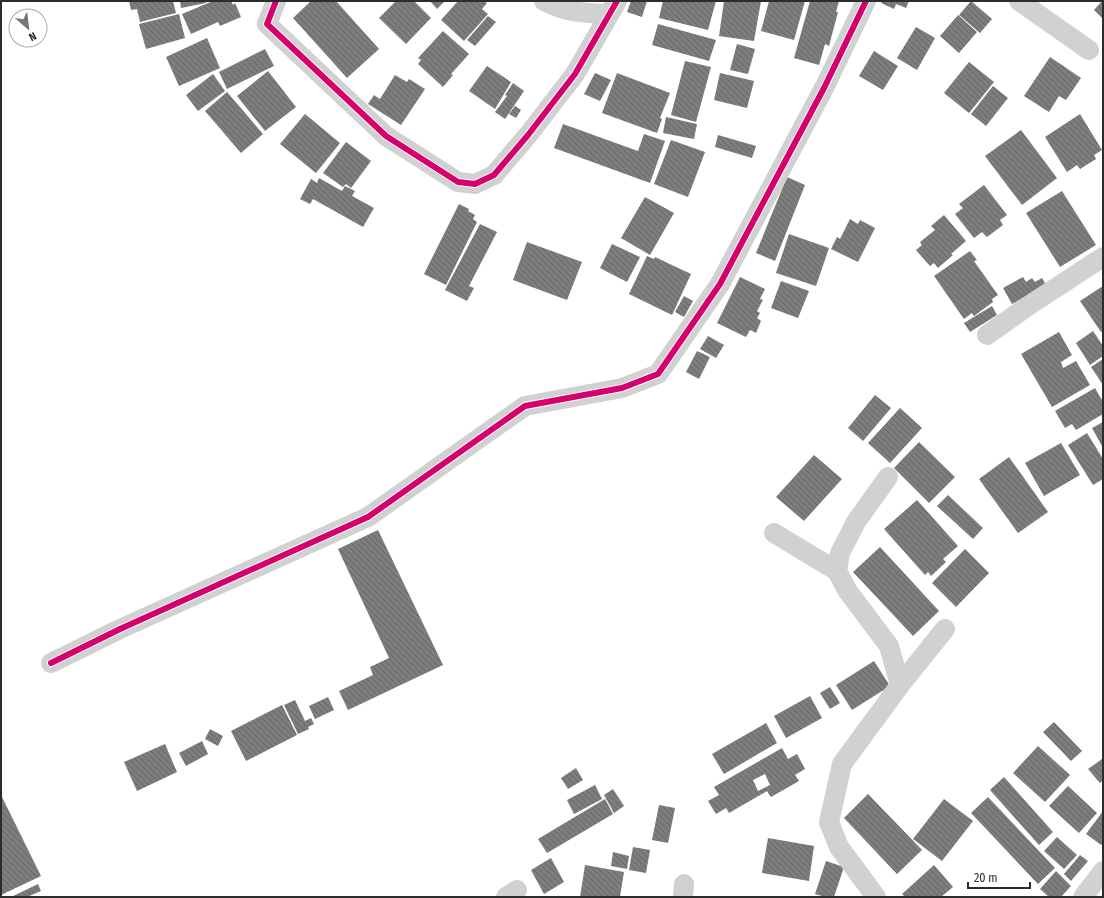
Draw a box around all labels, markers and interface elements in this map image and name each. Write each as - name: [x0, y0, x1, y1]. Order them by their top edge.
- north arrow: [8, 8, 48, 48]
- text: N: [26, 29, 38, 44]
- scale bar: [968, 864, 1030, 890]
- text: 20 m: [974, 871, 998, 885]

